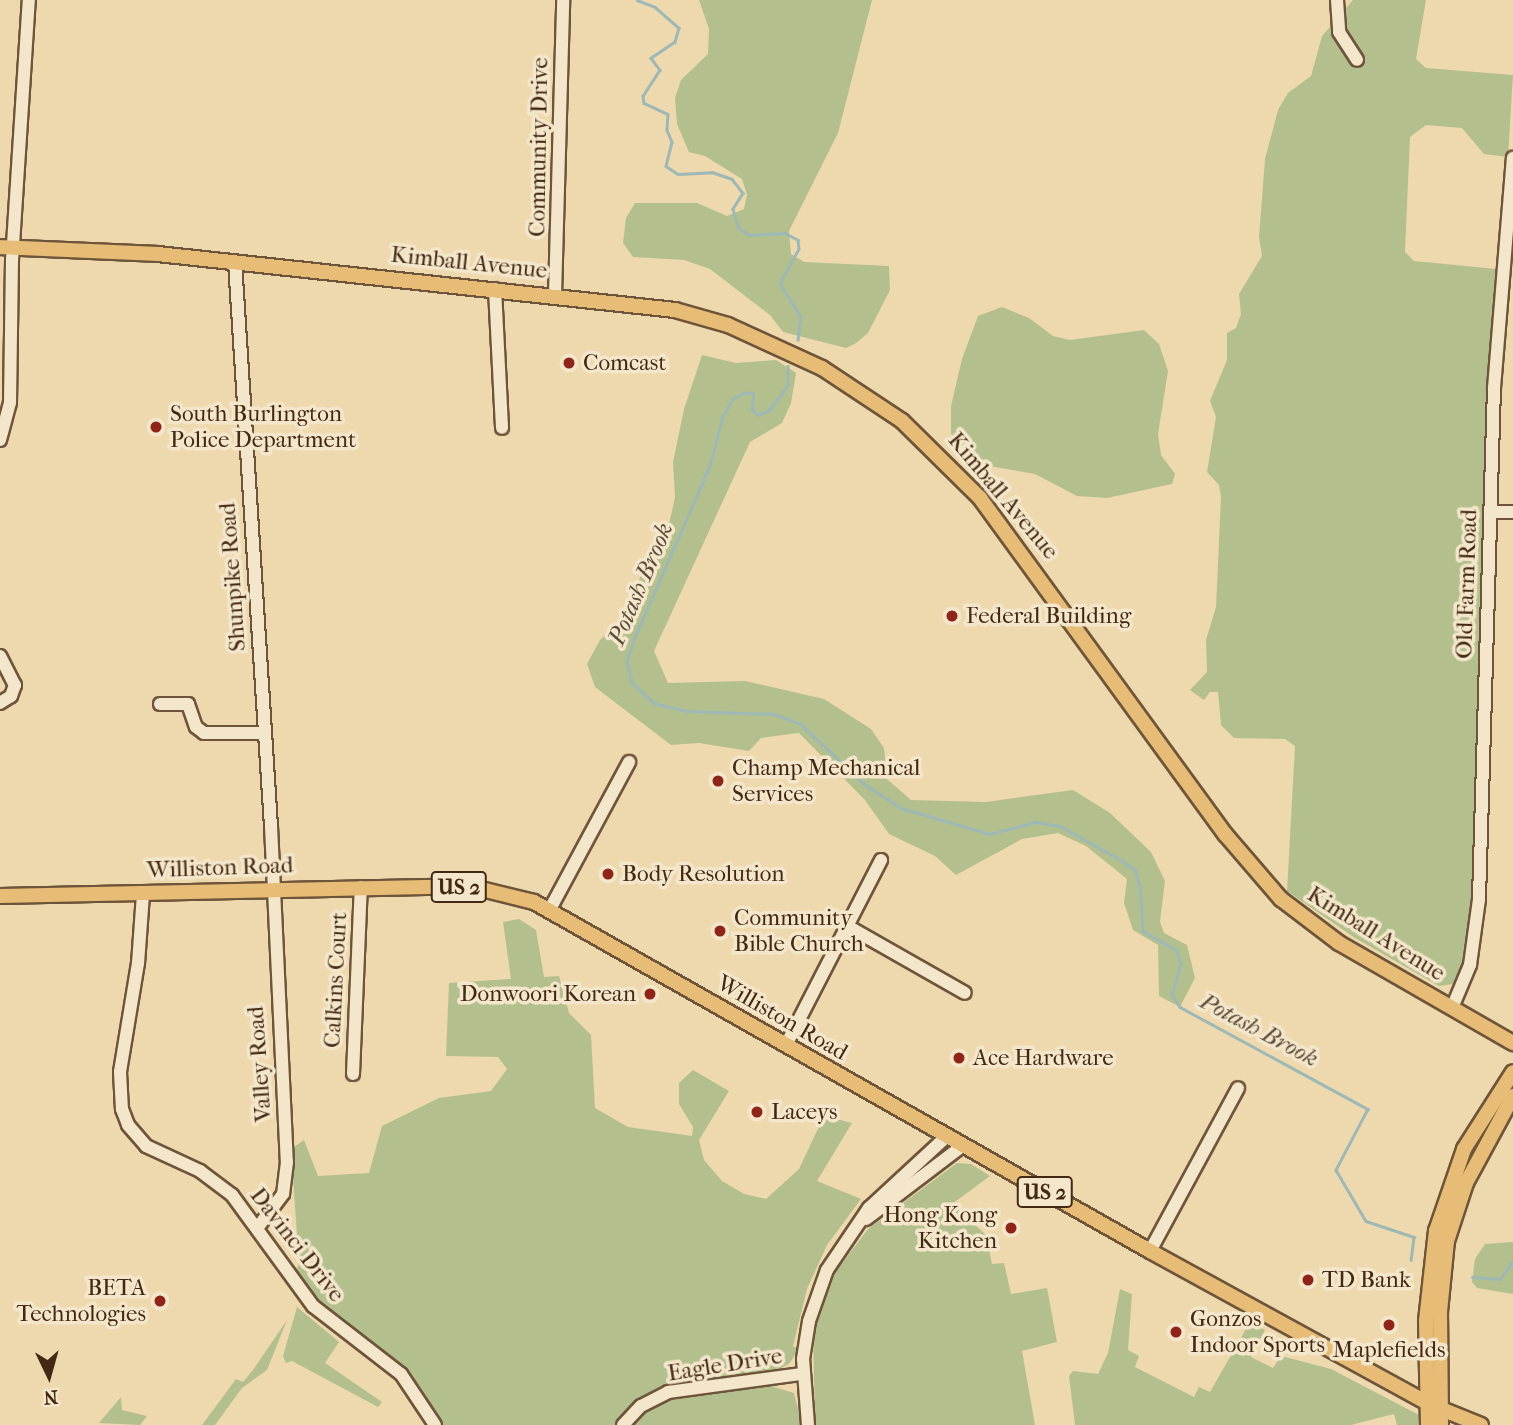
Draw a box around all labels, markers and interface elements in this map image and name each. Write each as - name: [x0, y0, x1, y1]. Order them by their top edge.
- street label: Community Drive: [524, 57, 554, 237]
- street label: Kimball Avenue: [389, 241, 549, 285]
- place label: Comcast: [583, 349, 667, 377]
- marker: Comcast: [561, 355, 577, 371]
- place label: South Burlington Police Department: [170, 400, 356, 454]
- marker: South Burlington Police Department: [148, 419, 164, 435]
- street label: Kimball Avenue: [942, 427, 1064, 565]
- street label: Shunpike Road: [214, 502, 252, 652]
- street label: Old Farm Road: [1451, 509, 1483, 659]
- water label: Potash Brook: [602, 519, 680, 649]
- place label: Federal Building: [966, 602, 1131, 630]
- marker: Federal Building: [944, 608, 960, 624]
- place label: Champ Mechanical Services: [732, 754, 920, 808]
- marker: Champ Mechanical Services: [710, 773, 726, 789]
- street label: Williston Road: [146, 852, 294, 884]
- place label: Body Resolution: [622, 860, 785, 888]
- marker: Body Resolution: [600, 866, 616, 882]
- road number: US 2: [429, 870, 489, 904]
- street label: Kimball Avenue: [1302, 881, 1450, 987]
- place label: Community Bible Church: [734, 904, 864, 958]
- street label: Calkins Court: [319, 911, 353, 1049]
- marker: Community Bible Church: [712, 923, 728, 939]
- street label: Williston Road: [712, 969, 852, 1067]
- place label: Donwoori Korean: [460, 980, 636, 1008]
- marker: Donwoori Korean: [642, 986, 658, 1002]
- water label: Potash Brook: [1195, 987, 1323, 1073]
- street label: Valley Road: [242, 1005, 278, 1123]
- place label: Ace Hardware: [973, 1044, 1114, 1072]
- marker: Ace Hardware: [951, 1050, 967, 1066]
- place label: Laceys: [771, 1098, 837, 1126]
- marker: Laceys: [749, 1104, 765, 1120]
- road number: US 2: [1015, 1174, 1075, 1210]
- street label: Davinci Drive: [244, 1182, 350, 1308]
- place label: Hong Kong Kitchen: [884, 1201, 997, 1255]
- marker: Hong Kong Kitchen: [1003, 1220, 1019, 1236]
- place label: TD Bank: [1322, 1266, 1411, 1294]
- marker: TD Bank: [1300, 1272, 1316, 1288]
- place label: BETA Technologies: [17, 1274, 146, 1328]
- marker: BETA Technologies: [152, 1293, 168, 1309]
- place label: Gonzos Indoor Sports: [1190, 1305, 1325, 1359]
- marker: Maplefields: [1381, 1317, 1397, 1333]
- marker: Gonzos Indoor Sports: [1168, 1324, 1184, 1340]
- place label: Maplefields: [1333, 1336, 1445, 1364]
- north arrow: [14, 1341, 84, 1411]
- street label: Eagle Drive: [666, 1342, 784, 1388]
- text: N: [43, 1385, 59, 1409]

